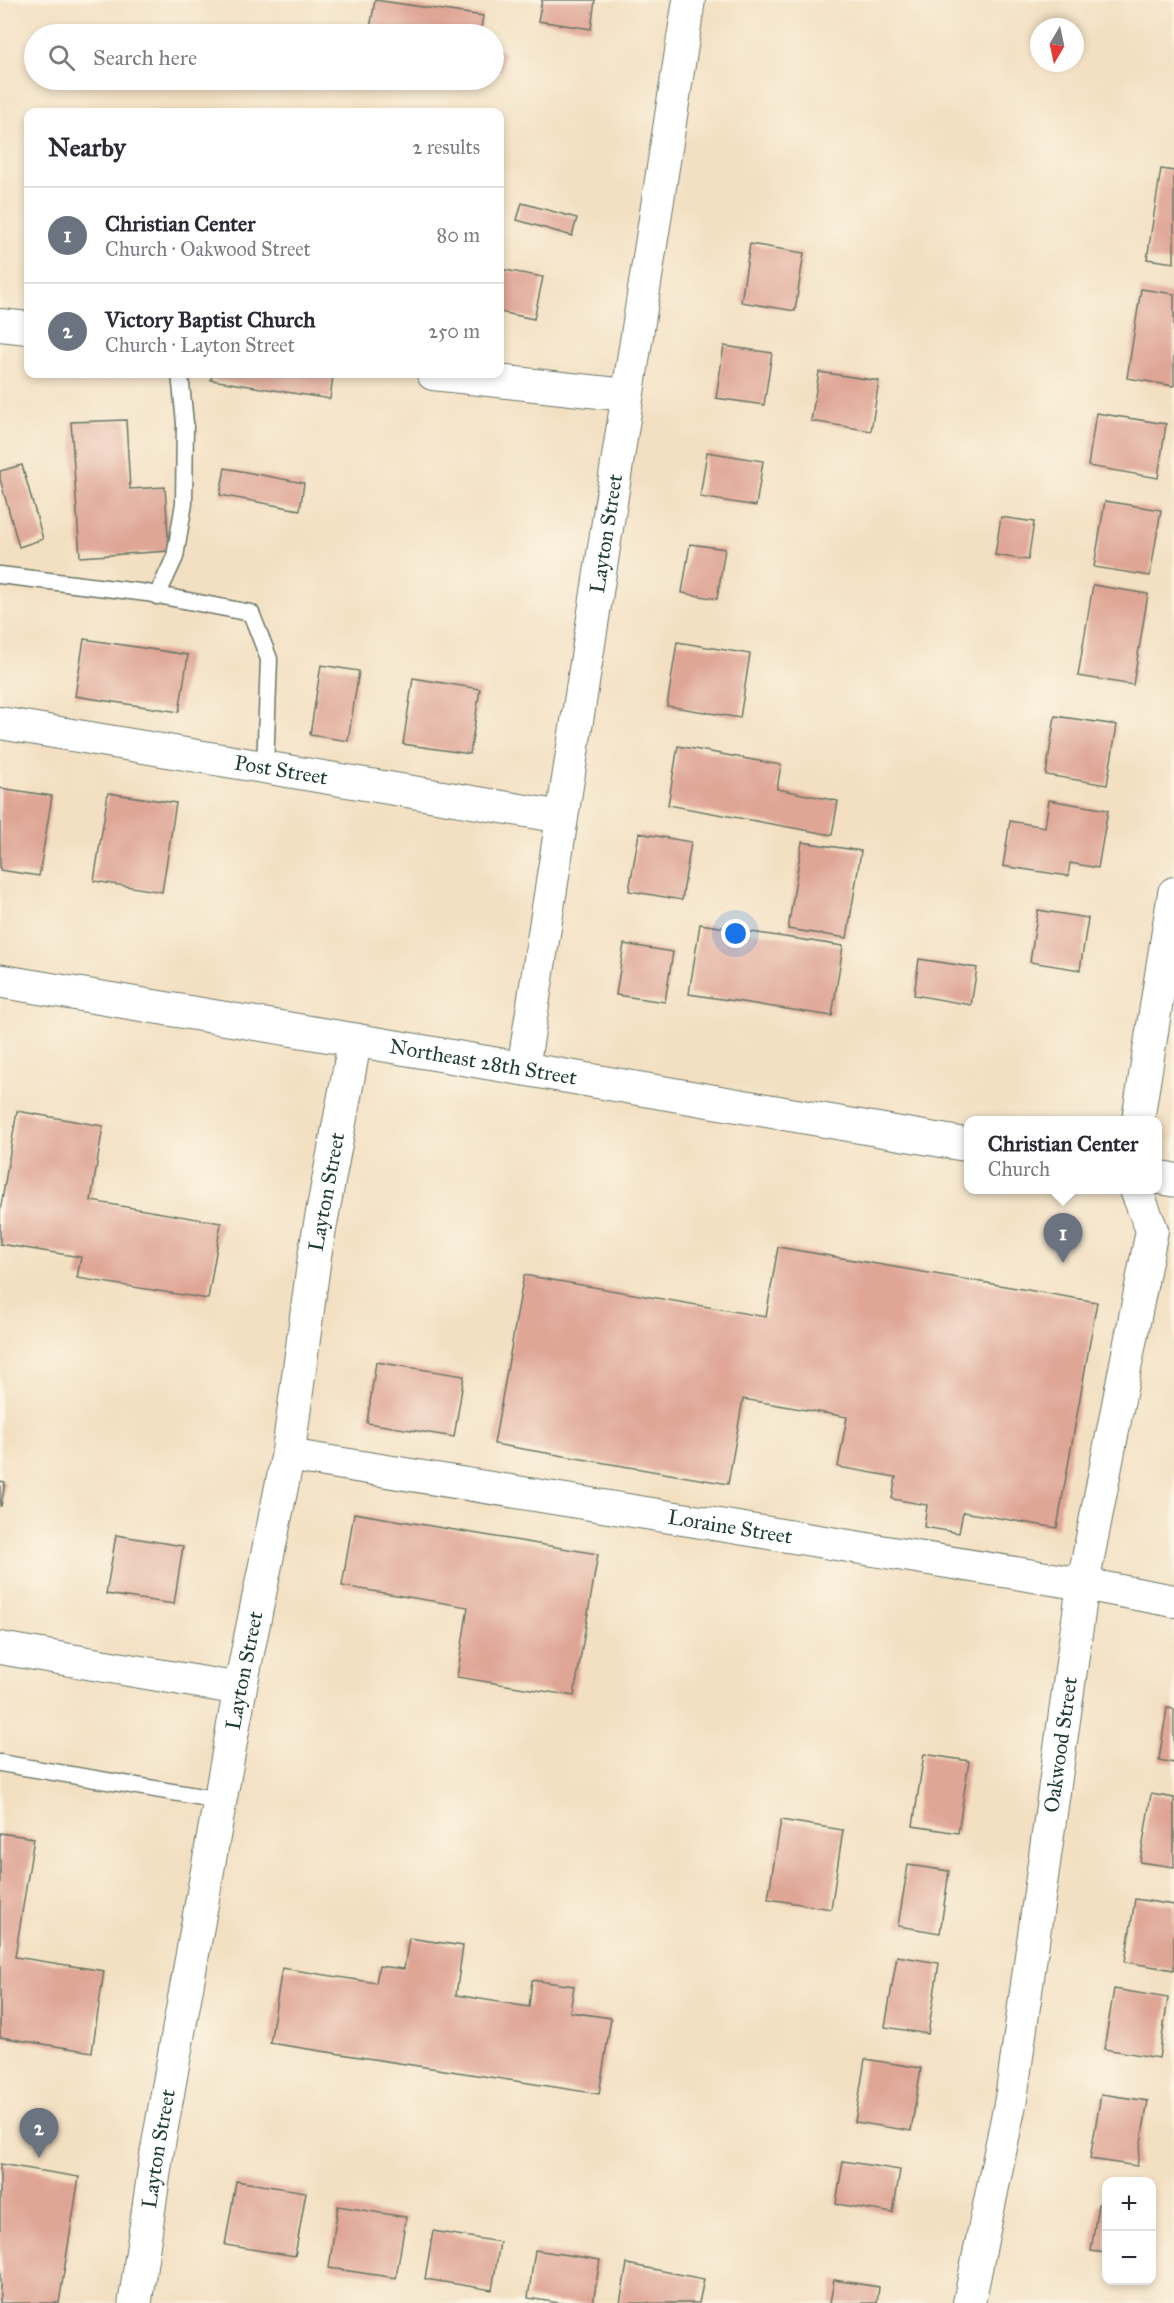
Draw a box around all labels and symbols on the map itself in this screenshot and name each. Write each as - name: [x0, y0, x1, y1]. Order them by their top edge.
- north arrow: [1030, 18, 1084, 72]
- street label: Layton Street: [584, 471, 628, 595]
- street label: Post Street: [233, 749, 330, 791]
- your location: [721, 919, 750, 948]
- street label: Northeast 28th Street: [388, 1033, 580, 1091]
- street label: Layton Street: [303, 1130, 350, 1253]
- pin: 1: [1044, 1214, 1082, 1263]
- street label: Loraine Street: [666, 1504, 795, 1550]
- street label: Layton Street: [220, 1608, 269, 1732]
- street label: Oakwood Street: [1038, 1674, 1083, 1814]
- street label: Layton Street: [136, 2087, 181, 2210]
- pin: 2: [20, 2108, 58, 2158]

